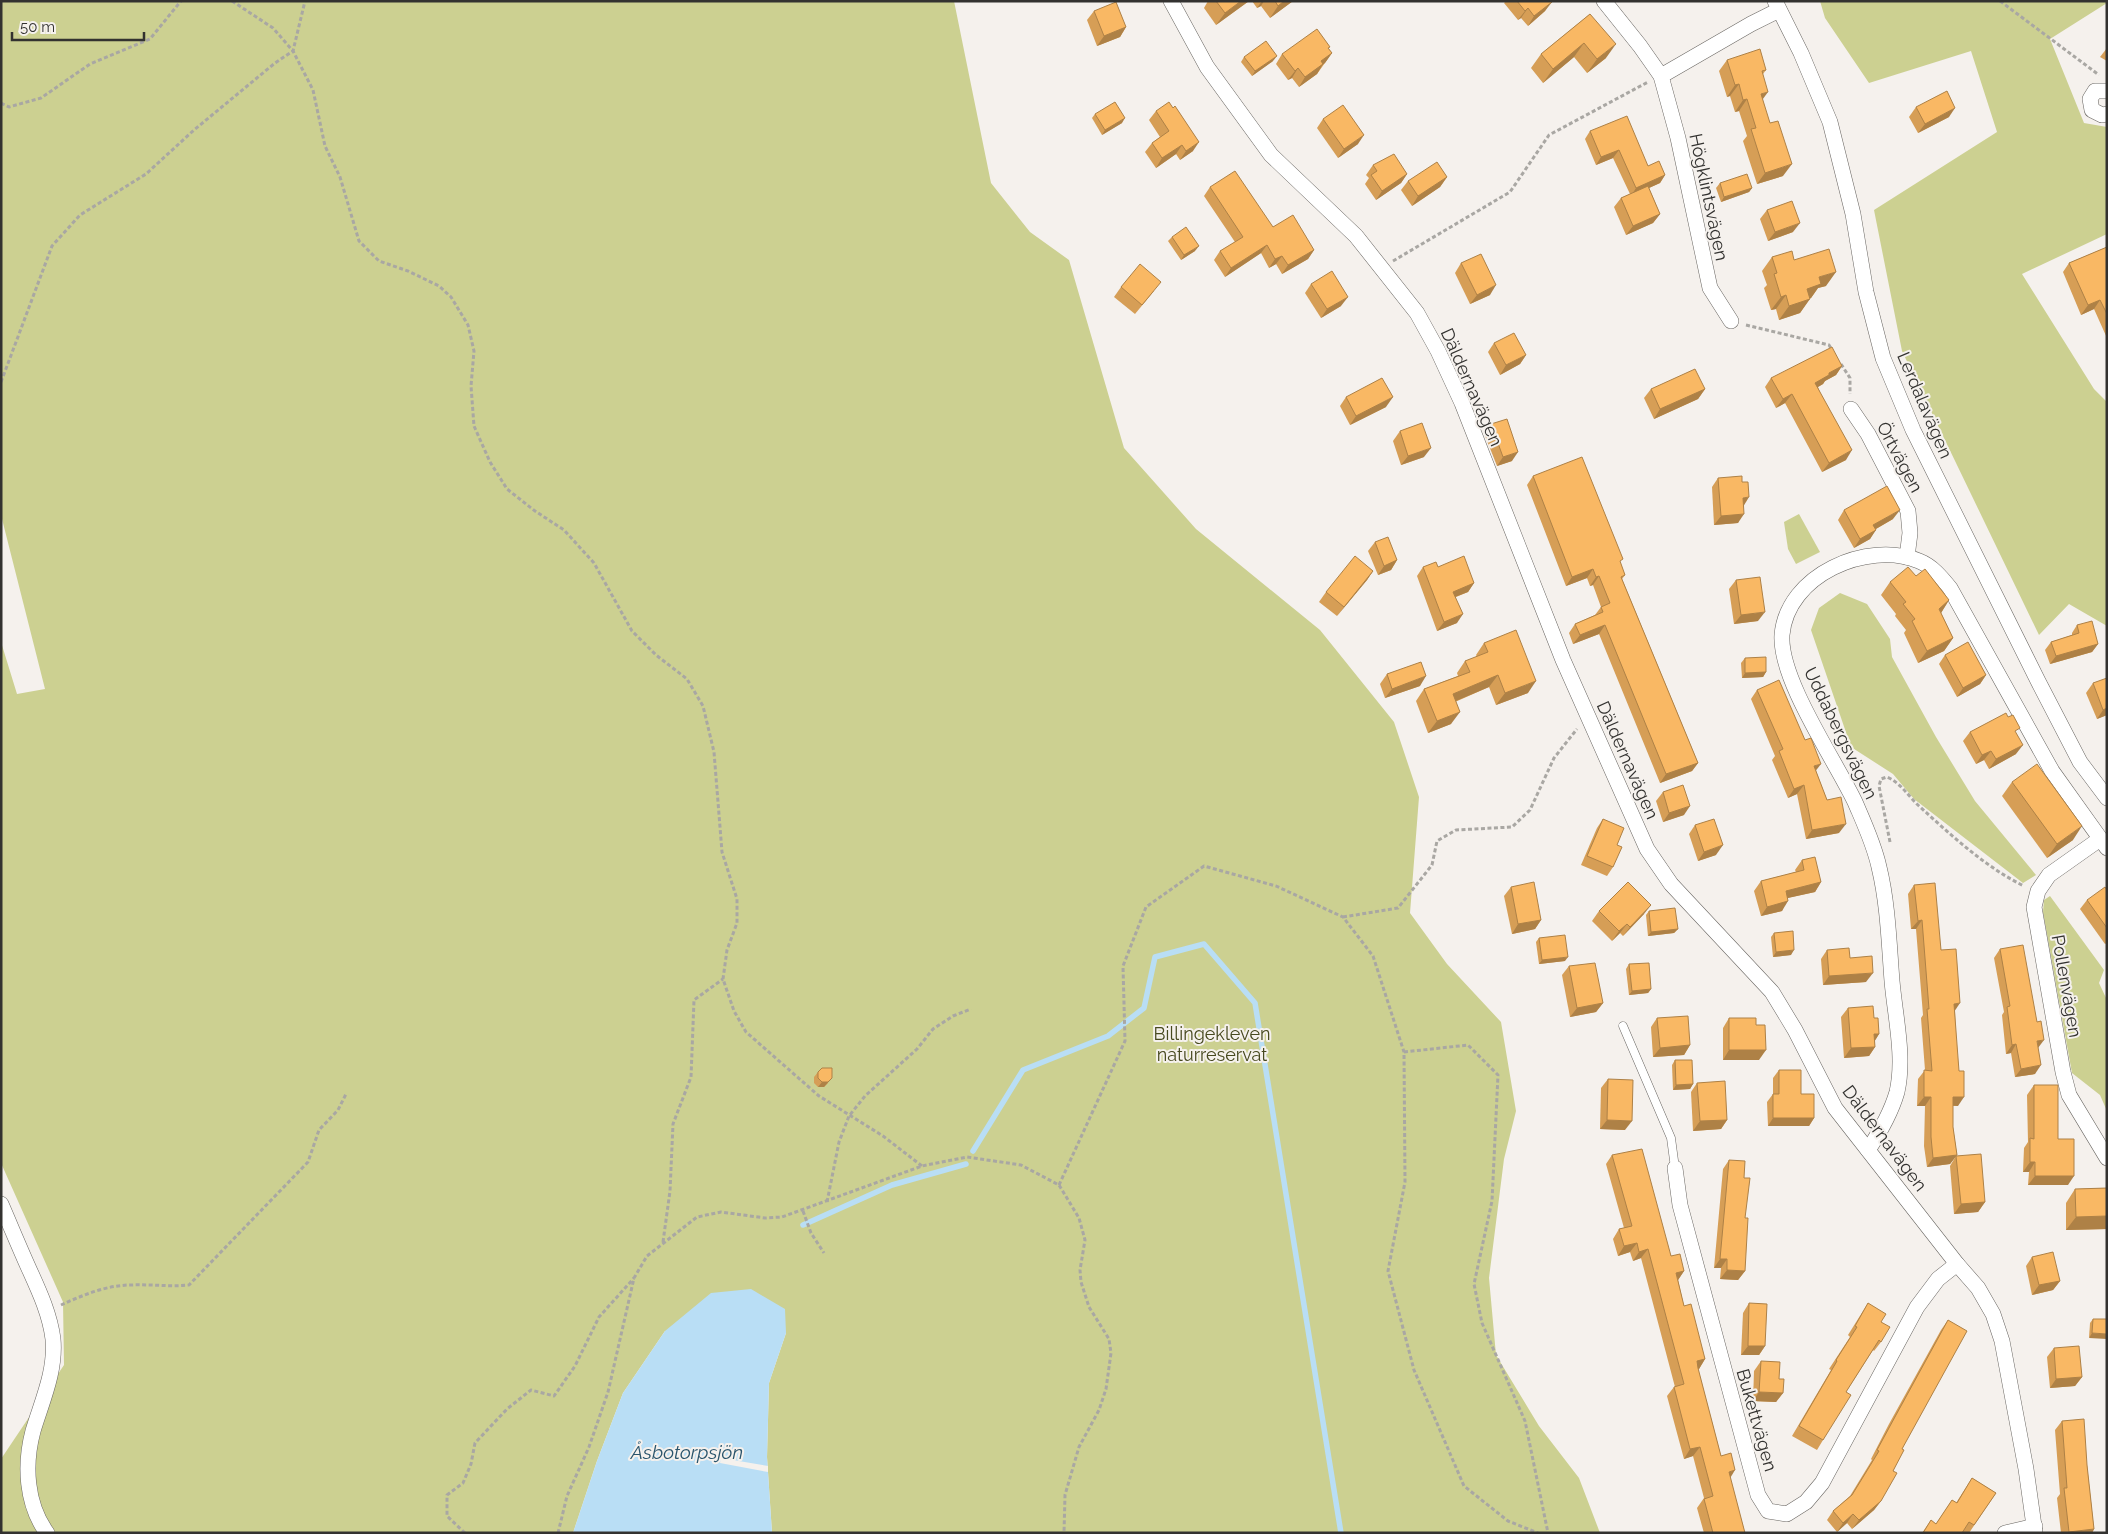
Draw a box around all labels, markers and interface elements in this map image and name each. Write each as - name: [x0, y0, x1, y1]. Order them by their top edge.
- scale bar: [12, 10, 145, 42]
- text: 50 m: [20, 18, 55, 36]
- street label: Högklintsvägen: [1685, 131, 1733, 263]
- street label: Däldernavägen: [1437, 325, 1507, 449]
- street label: Lerdalavägen: [1893, 349, 1957, 461]
- street label: Örtvägen: [1873, 418, 1927, 496]
- street label: Uddabergsvägen: [1800, 664, 1882, 802]
- street label: Däldernavägen: [1593, 698, 1663, 822]
- street label: Pollenvägen: [2048, 933, 2086, 1039]
- park label: Billingekleven naturreservat: [1154, 1023, 1270, 1065]
- street label: Däldernavägen: [1838, 1081, 1932, 1195]
- street label: Bukettvägen: [1732, 1366, 1782, 1474]
- water label: Åsbotorpsjön: [630, 1441, 743, 1463]

